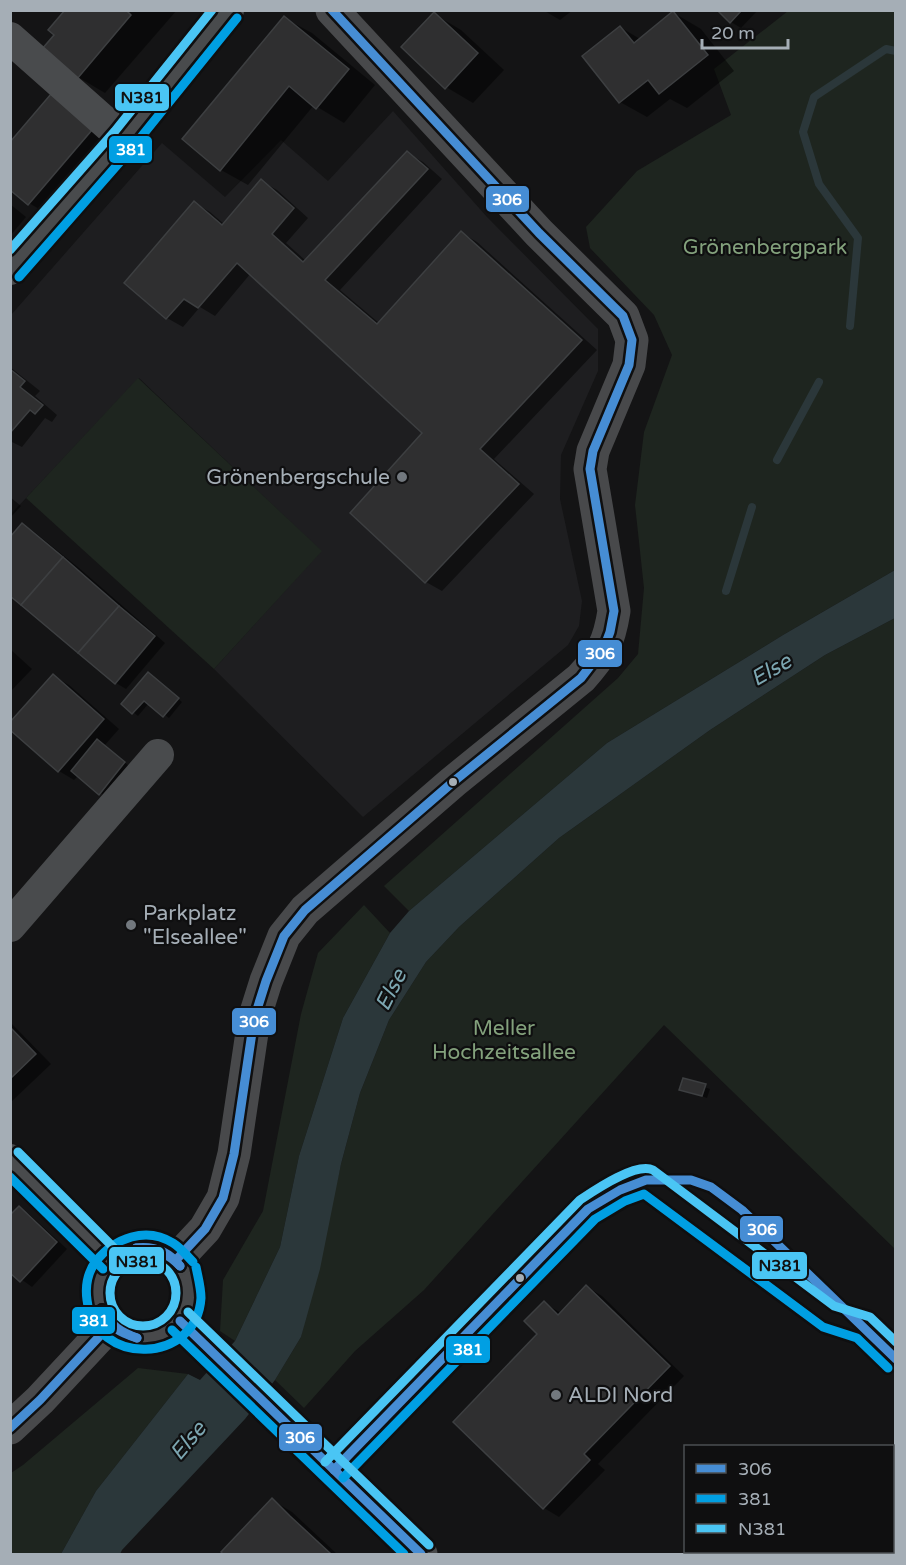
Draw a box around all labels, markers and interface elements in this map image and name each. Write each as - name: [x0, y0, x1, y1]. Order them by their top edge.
- scale bar: [702, 12, 788, 50]
- text: 20 m: [711, 22, 755, 44]
- line badge: N381: [114, 83, 170, 112]
- text: N381: [121, 88, 164, 108]
- line badge: 381: [108, 135, 153, 164]
- text: 381: [116, 140, 146, 160]
- line badge: 306: [485, 185, 530, 213]
- text: 306: [492, 190, 522, 210]
- park label: Grönenbergpark: [683, 235, 847, 260]
- place label: Grönenbergschule: [206, 465, 390, 490]
- marker: Grönenbergschule: [395, 470, 409, 484]
- line badge: 306: [577, 639, 623, 668]
- text: 306: [585, 644, 615, 664]
- water label: Else: [746, 647, 797, 692]
- unlabelled marker: [447, 776, 459, 788]
- place label: Parkplatz "Elseallee": [143, 901, 247, 950]
- marker: Parkplatz "Elseallee": [124, 918, 138, 932]
- water label: Else: [370, 964, 413, 1015]
- line badge: 306: [231, 1007, 277, 1036]
- text: 306: [239, 1012, 269, 1032]
- park label: Meller Hochzeitsallee: [432, 1016, 576, 1065]
- line badge: 306: [739, 1215, 784, 1243]
- text: 306: [747, 1220, 777, 1240]
- line badge: N381: [108, 1246, 165, 1275]
- line badge: N381: [751, 1251, 808, 1280]
- text: N381: [116, 1252, 159, 1272]
- text: N381: [759, 1256, 802, 1276]
- unlabelled marker: [514, 1272, 526, 1284]
- line badge: 381: [71, 1306, 116, 1335]
- text: 381: [79, 1311, 109, 1331]
- line badge: 381: [445, 1335, 491, 1364]
- text: 381: [453, 1340, 483, 1360]
- place label: ALDI Nord: [568, 1383, 673, 1408]
- marker: ALDI Nord: [549, 1388, 563, 1402]
- water label: Else: [164, 1415, 213, 1466]
- line badge: 306: [278, 1423, 323, 1452]
- text: 306: [285, 1428, 315, 1448]
- legend: [684, 1445, 894, 1553]
- text: 306: [738, 1458, 772, 1480]
- text: 381: [738, 1488, 772, 1510]
- text: N381: [738, 1518, 786, 1540]

